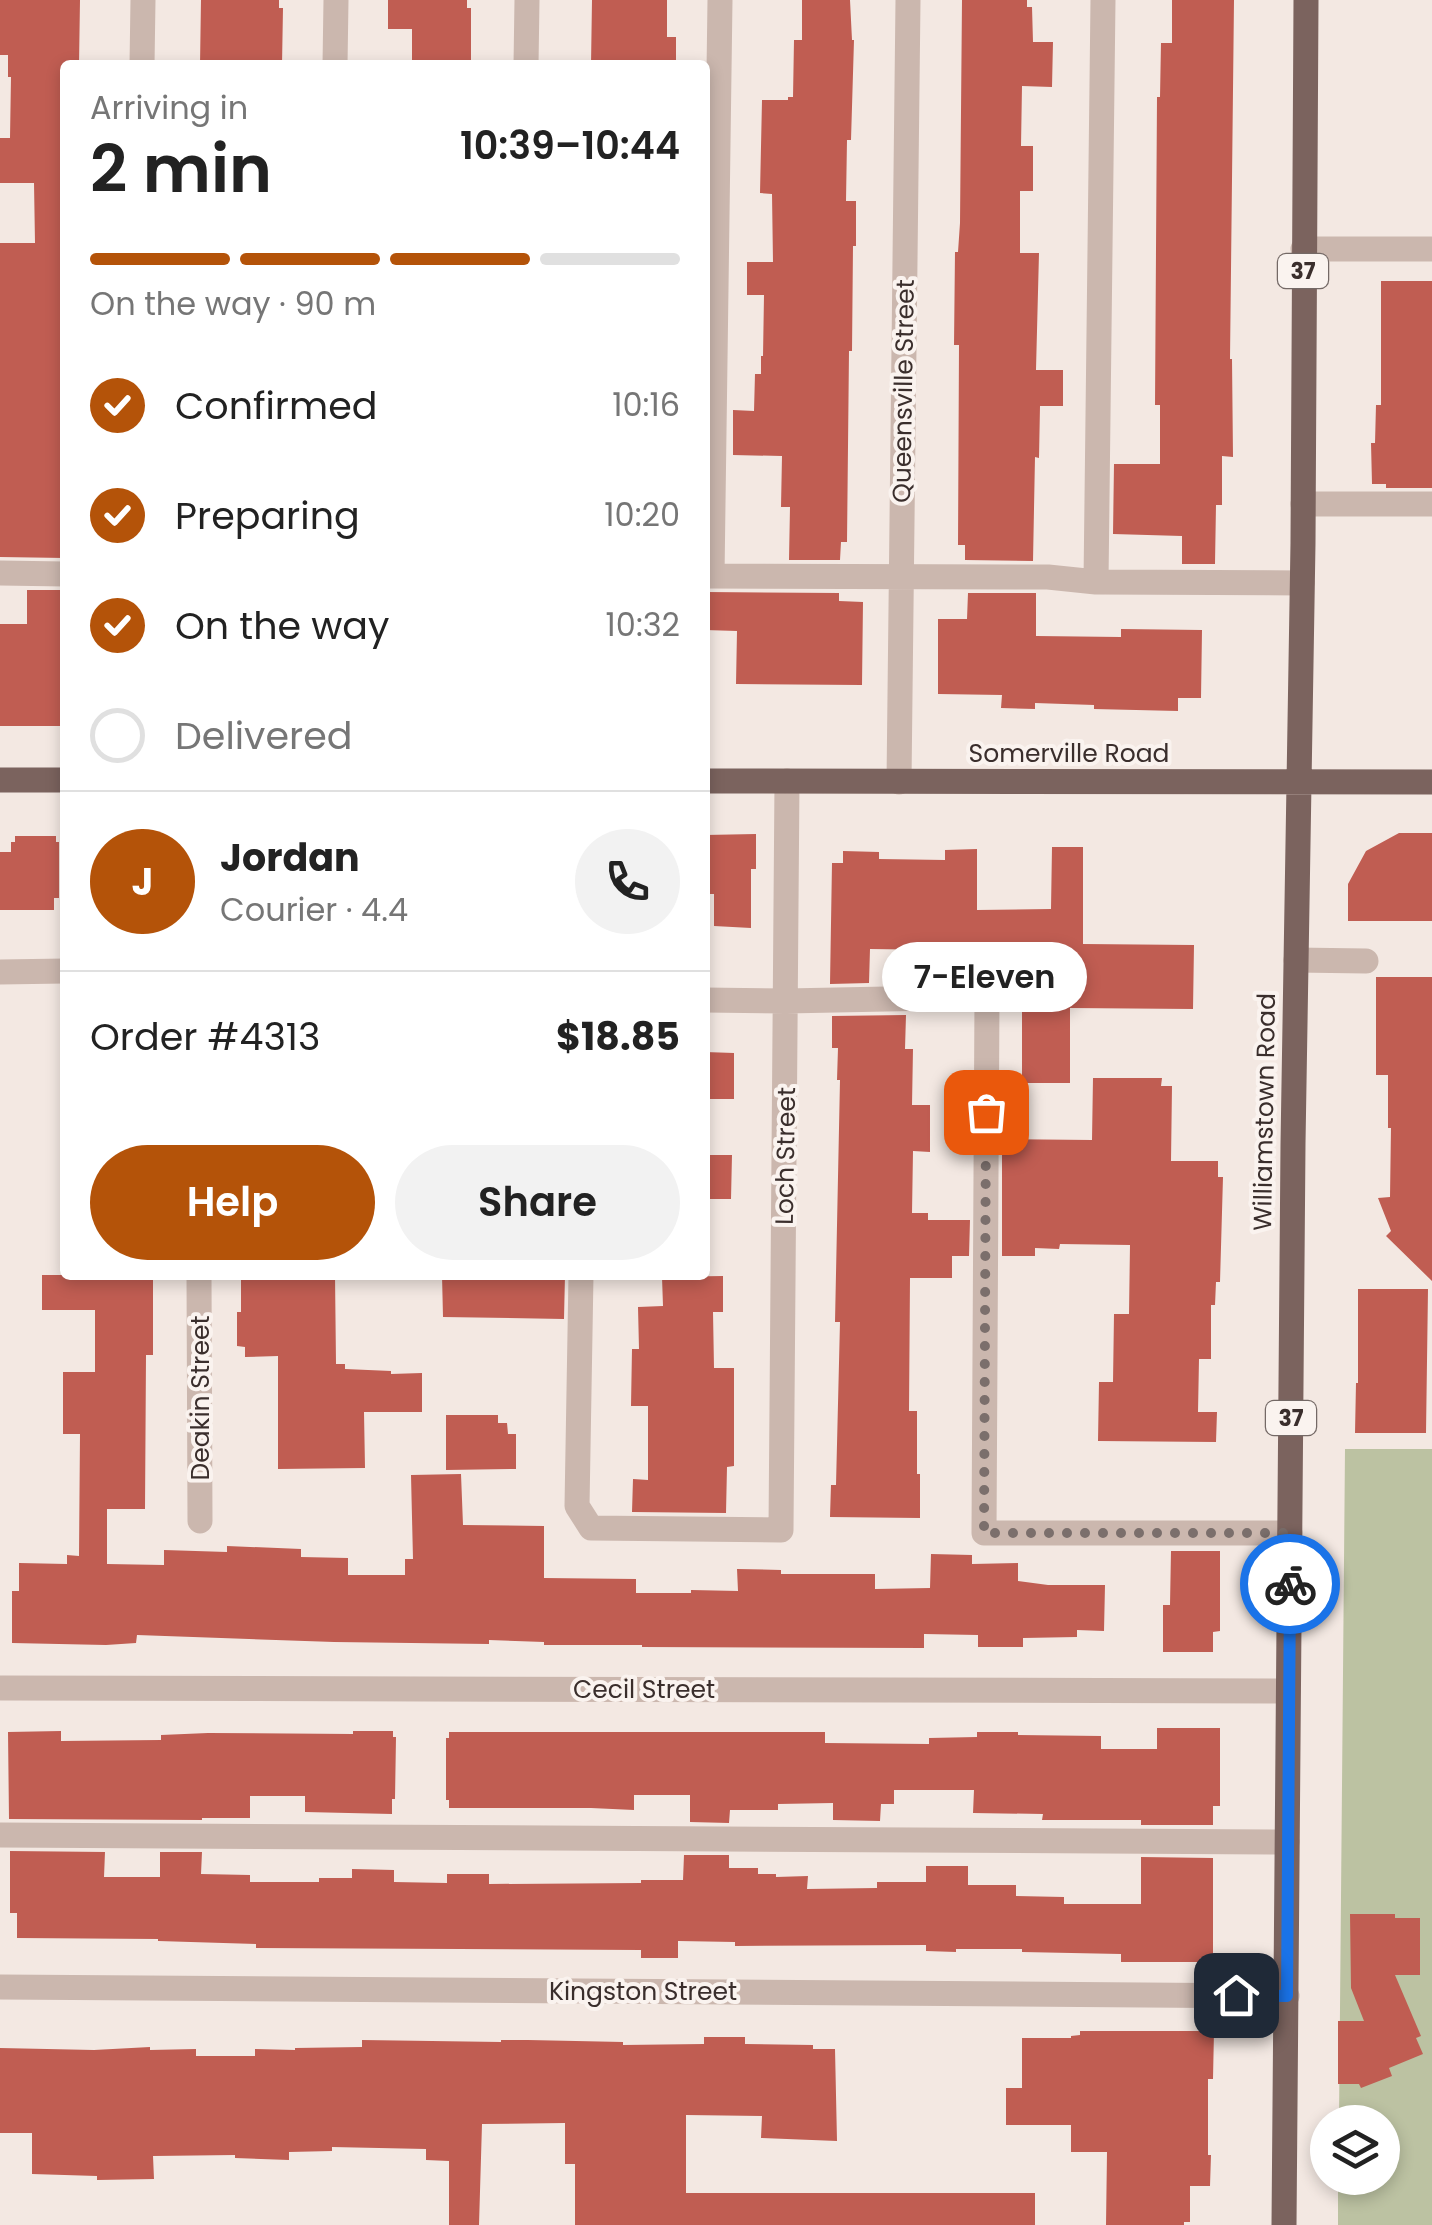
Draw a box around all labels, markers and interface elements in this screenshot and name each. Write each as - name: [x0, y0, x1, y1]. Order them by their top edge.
- text: Arriving in: [90, 85, 248, 130]
- text: 10:39–10:44: [460, 119, 680, 172]
- text: 2 min: [90, 124, 272, 215]
- road number: 37: [1278, 254, 1328, 288]
- street label: Queensville Street: [884, 279, 923, 503]
- text: On the way · 90 m: [90, 281, 376, 326]
- icon: check: [90, 378, 145, 433]
- text: Confirmed: [175, 379, 377, 432]
- text: 10:16: [612, 382, 680, 427]
- icon: check: [90, 488, 145, 543]
- text: Preparing: [175, 489, 360, 542]
- text: 10:20: [604, 492, 680, 537]
- icon: check: [90, 598, 145, 653]
- text: On the way: [175, 599, 389, 652]
- text: 10:32: [606, 602, 680, 647]
- text: Delivered: [175, 709, 352, 762]
- street label: Somerville Road: [969, 736, 1169, 771]
- button: phone: [575, 829, 680, 934]
- text: Jordan: [220, 831, 360, 884]
- text: J: [132, 855, 153, 908]
- text: Courier · 4.4: [220, 887, 408, 932]
- callout: 7-Eleven: [884, 942, 1088, 1012]
- text: 7-Eleven: [914, 954, 1055, 999]
- street label: Williamstown Road: [1245, 993, 1284, 1231]
- text: Order #4313: [90, 1010, 320, 1063]
- text: $18.85: [556, 1010, 680, 1063]
- pin: [944, 1070, 1029, 1155]
- icon: bag: [959, 1085, 1014, 1140]
- street label: Loch Street: [767, 1087, 804, 1225]
- button: Help: [90, 1145, 375, 1260]
- button: Share: [395, 1145, 680, 1260]
- street label: Deakin Street: [183, 1316, 218, 1480]
- road number: 37: [1266, 1401, 1316, 1435]
- courier: [1240, 1534, 1340, 1634]
- icon: bike: [1263, 1557, 1318, 1612]
- street label: Cecil Street: [573, 1672, 715, 1707]
- pin: [1194, 1953, 1279, 2038]
- icon: home: [1209, 1968, 1264, 2023]
- street label: Kingston Street: [549, 1974, 737, 2009]
- map controls: [1310, 2105, 1400, 2195]
- button: layers: [1310, 2105, 1400, 2195]

